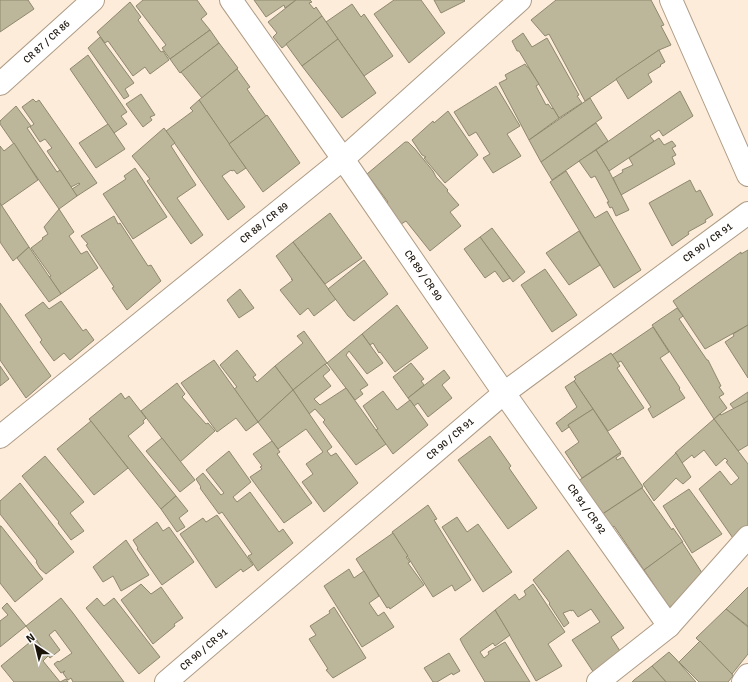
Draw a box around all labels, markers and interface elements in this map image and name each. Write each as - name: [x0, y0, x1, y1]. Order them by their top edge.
- street label: CR 87 / CR 86: [21, 18, 73, 66]
- street label: CR 88 / CR 89: [238, 200, 291, 246]
- street label: CR 90 / CR 91: [681, 220, 735, 265]
- street label: CR 89 / CR 90: [402, 248, 445, 303]
- street label: CR 90 / CR 91: [424, 415, 477, 463]
- street label: CR 91 / CR 92: [564, 482, 608, 537]
- north arrow: [16, 626, 56, 666]
- street label: CR 90 / CR 91: [178, 626, 230, 673]
- text: N: [24, 631, 37, 646]

